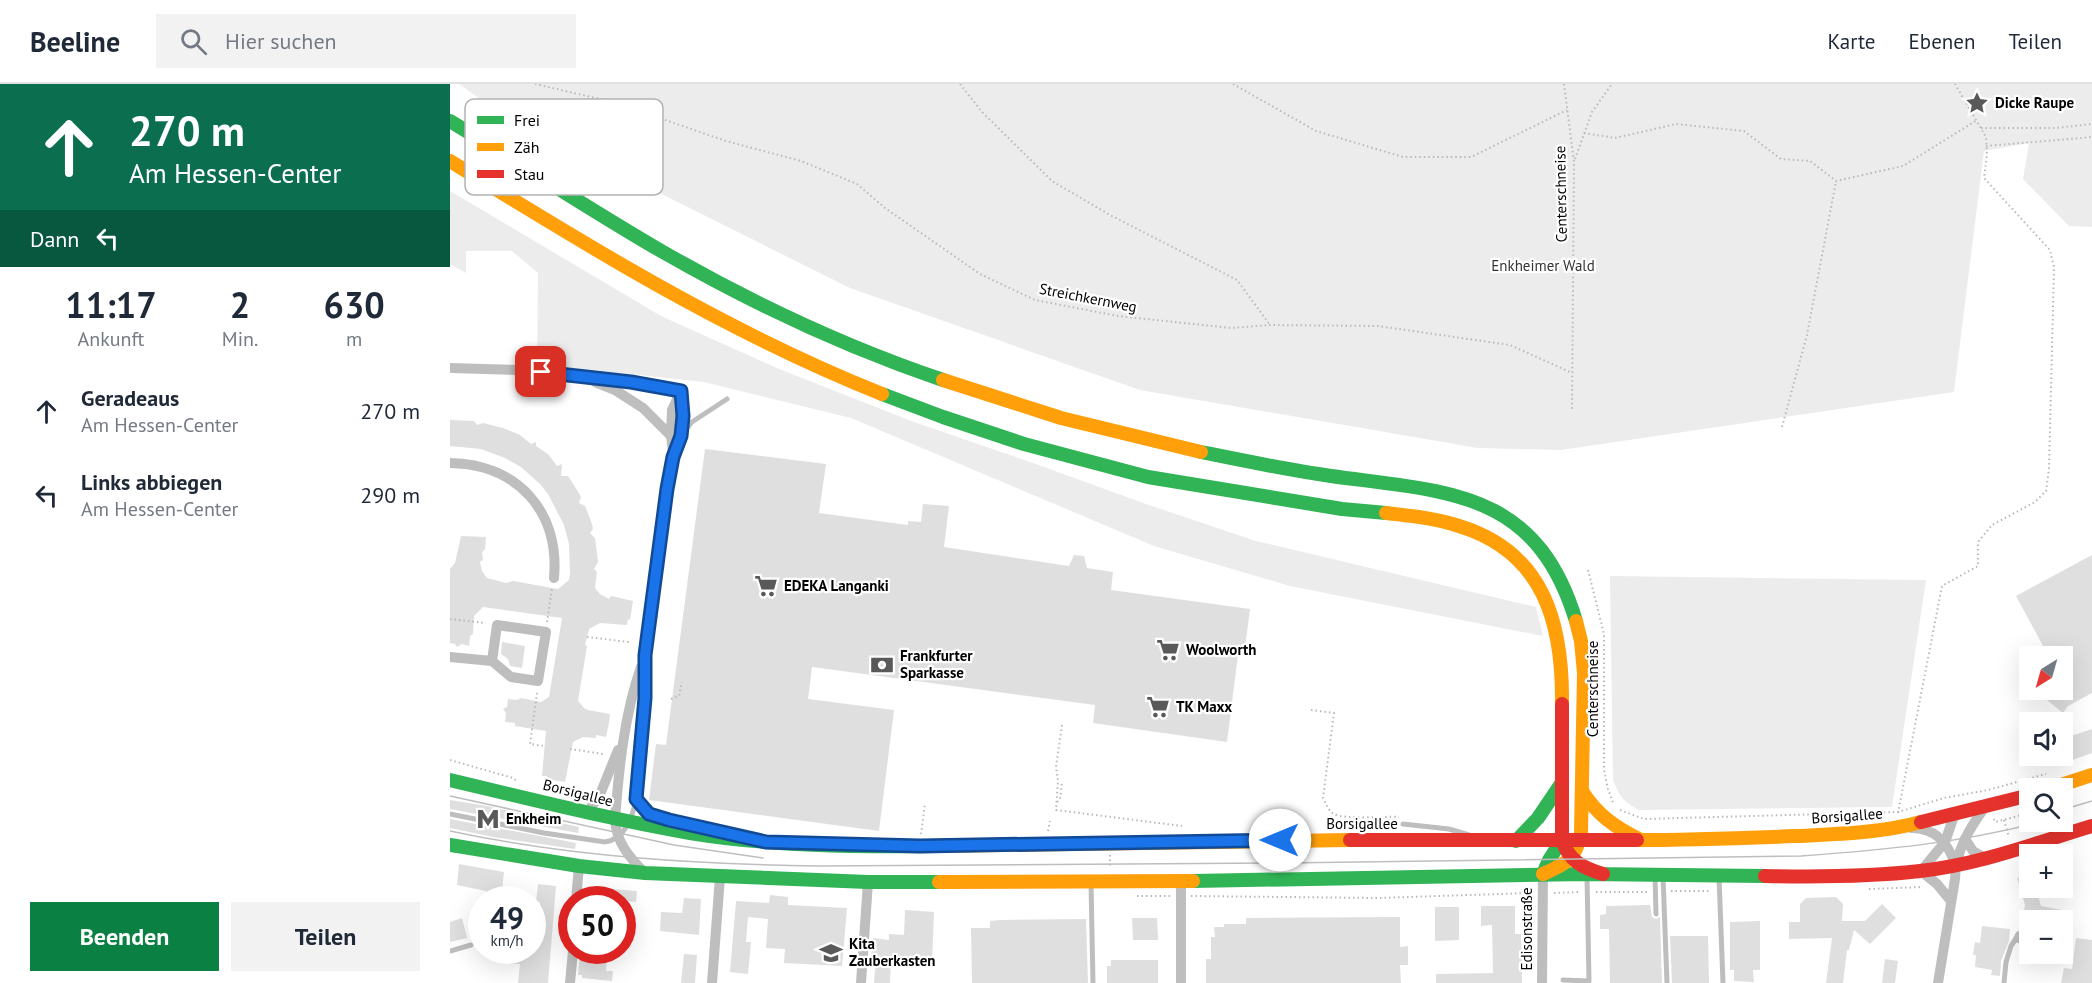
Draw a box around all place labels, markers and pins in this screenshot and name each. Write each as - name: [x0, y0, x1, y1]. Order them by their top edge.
- place icon: Dicke Raupe: [1964, 90, 1990, 116]
- place label: Dicke Raupe: [1995, 93, 2074, 112]
- pin: [515, 346, 566, 397]
- supermarket icon: EDEKA Langanki: [753, 573, 779, 599]
- place label: EDEKA Langanki: [784, 576, 889, 595]
- supermarket icon: Woolworth: [1155, 637, 1181, 663]
- place label: Woolworth: [1186, 640, 1257, 659]
- place label: Frankfurter Sparkasse: [900, 646, 973, 682]
- bank icon: Frankfurter Sparkasse: [869, 652, 895, 678]
- supermarket icon: TK Maxx: [1145, 694, 1171, 720]
- place label: TK Maxx: [1176, 697, 1232, 716]
- metro station icon: Enkheim: [475, 806, 501, 832]
- place label: Enkheim: [506, 809, 561, 828]
- place label: Kita Zauberkasten: [849, 934, 935, 970]
- school or university icon: Kita Zauberkasten: [818, 940, 844, 966]

